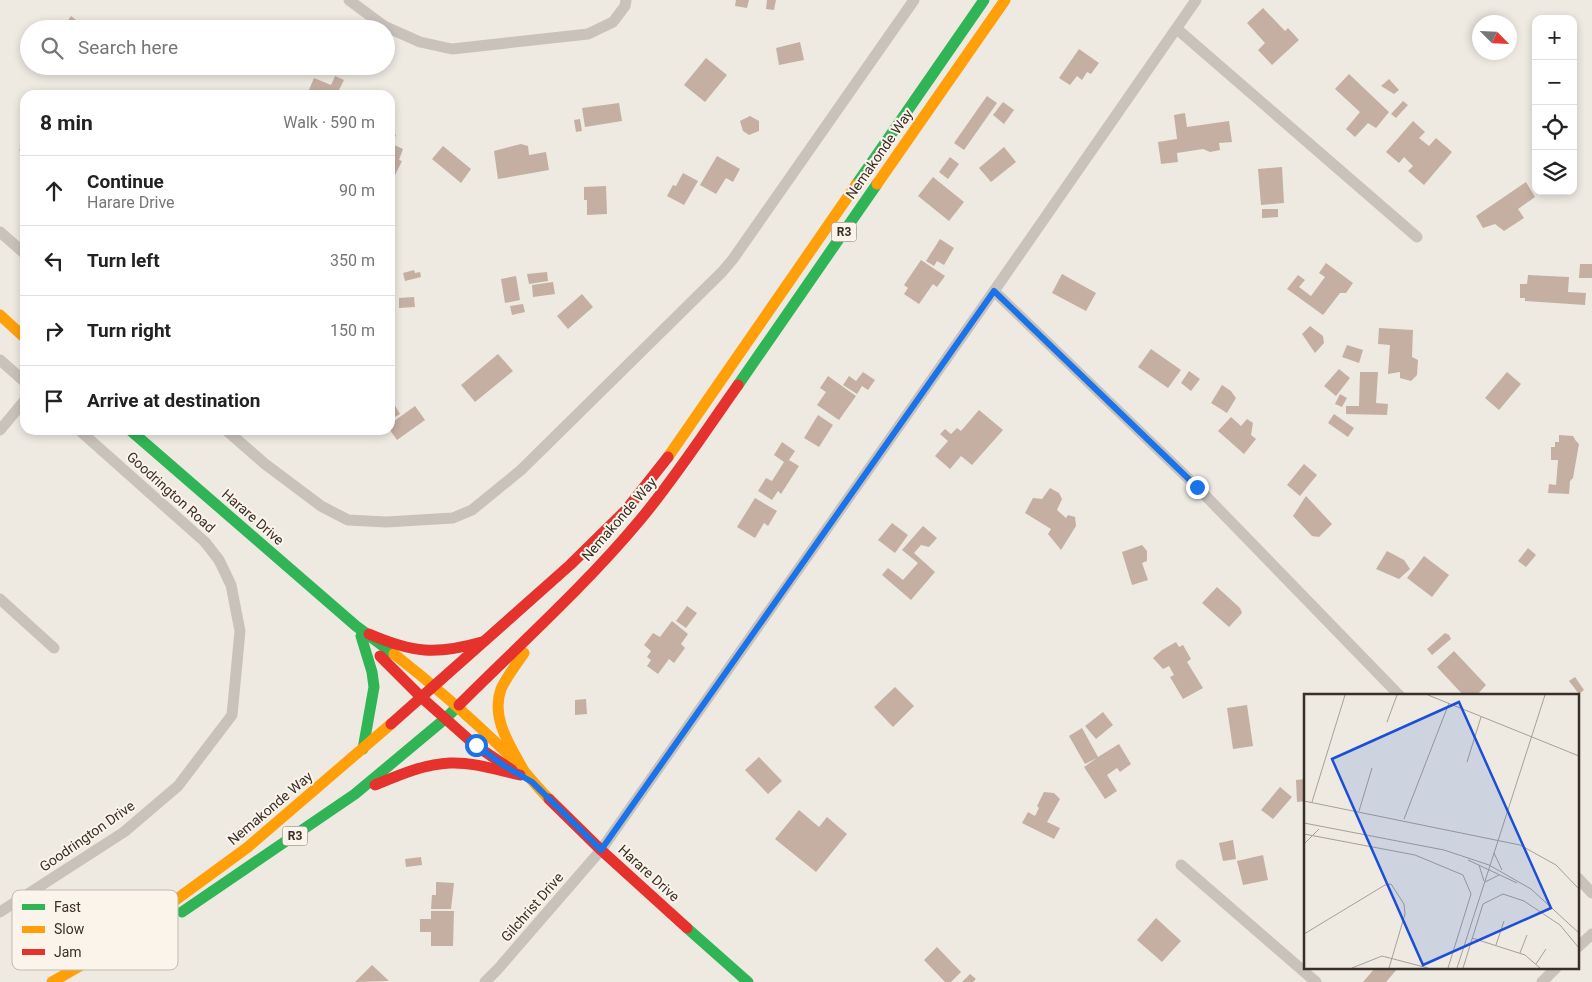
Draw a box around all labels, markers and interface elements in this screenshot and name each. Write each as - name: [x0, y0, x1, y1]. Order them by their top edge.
- north arrow: [1472, 15, 1517, 60]
- map controls: [1532, 15, 1577, 195]
- button: +: [1532, 15, 1577, 60]
- search box: [20, 20, 395, 75]
- icon: search: [38, 34, 66, 62]
- text: Search here: [78, 36, 178, 59]
- button: −: [1532, 60, 1577, 105]
- button: locate: [1532, 105, 1577, 150]
- street label: Nemakonde Way: [842, 106, 916, 202]
- text: 8 min: [40, 111, 93, 135]
- text: Walk · 590 m: [283, 113, 375, 132]
- button: layers: [1532, 150, 1577, 195]
- text: Continue: [87, 170, 164, 193]
- icon: ahead: [40, 177, 68, 205]
- text: 90 m: [339, 181, 375, 200]
- text: Harare Drive: [87, 193, 175, 212]
- road number: R3: [832, 222, 856, 242]
- icon: left: [40, 247, 68, 275]
- text: Turn left: [87, 249, 160, 272]
- text: 350 m: [330, 251, 375, 270]
- icon: right: [40, 317, 68, 345]
- text: Turn right: [87, 319, 171, 342]
- text: 150 m: [330, 321, 375, 340]
- icon: arrive: [40, 387, 68, 415]
- text: Arrive at destination: [87, 389, 260, 412]
- street label: Goodrington Road: [124, 448, 218, 536]
- street label: Nemakonde Way: [578, 474, 660, 564]
- route end: [1186, 476, 1209, 499]
- street label: Harare Drive: [219, 486, 287, 548]
- inset map: [1304, 694, 1580, 970]
- route start: [465, 734, 488, 757]
- street label: Nemakonde Way: [225, 768, 316, 848]
- street label: Goodrington Drive: [36, 797, 138, 875]
- road number: R3: [282, 826, 308, 846]
- street label: Harare Drive: [615, 841, 683, 905]
- street label: Gilchrist Drive: [498, 869, 566, 945]
- legend: [12, 890, 178, 970]
- text: Fast: [54, 899, 81, 915]
- text: Slow: [54, 921, 85, 937]
- text: Jam: [54, 944, 82, 960]

